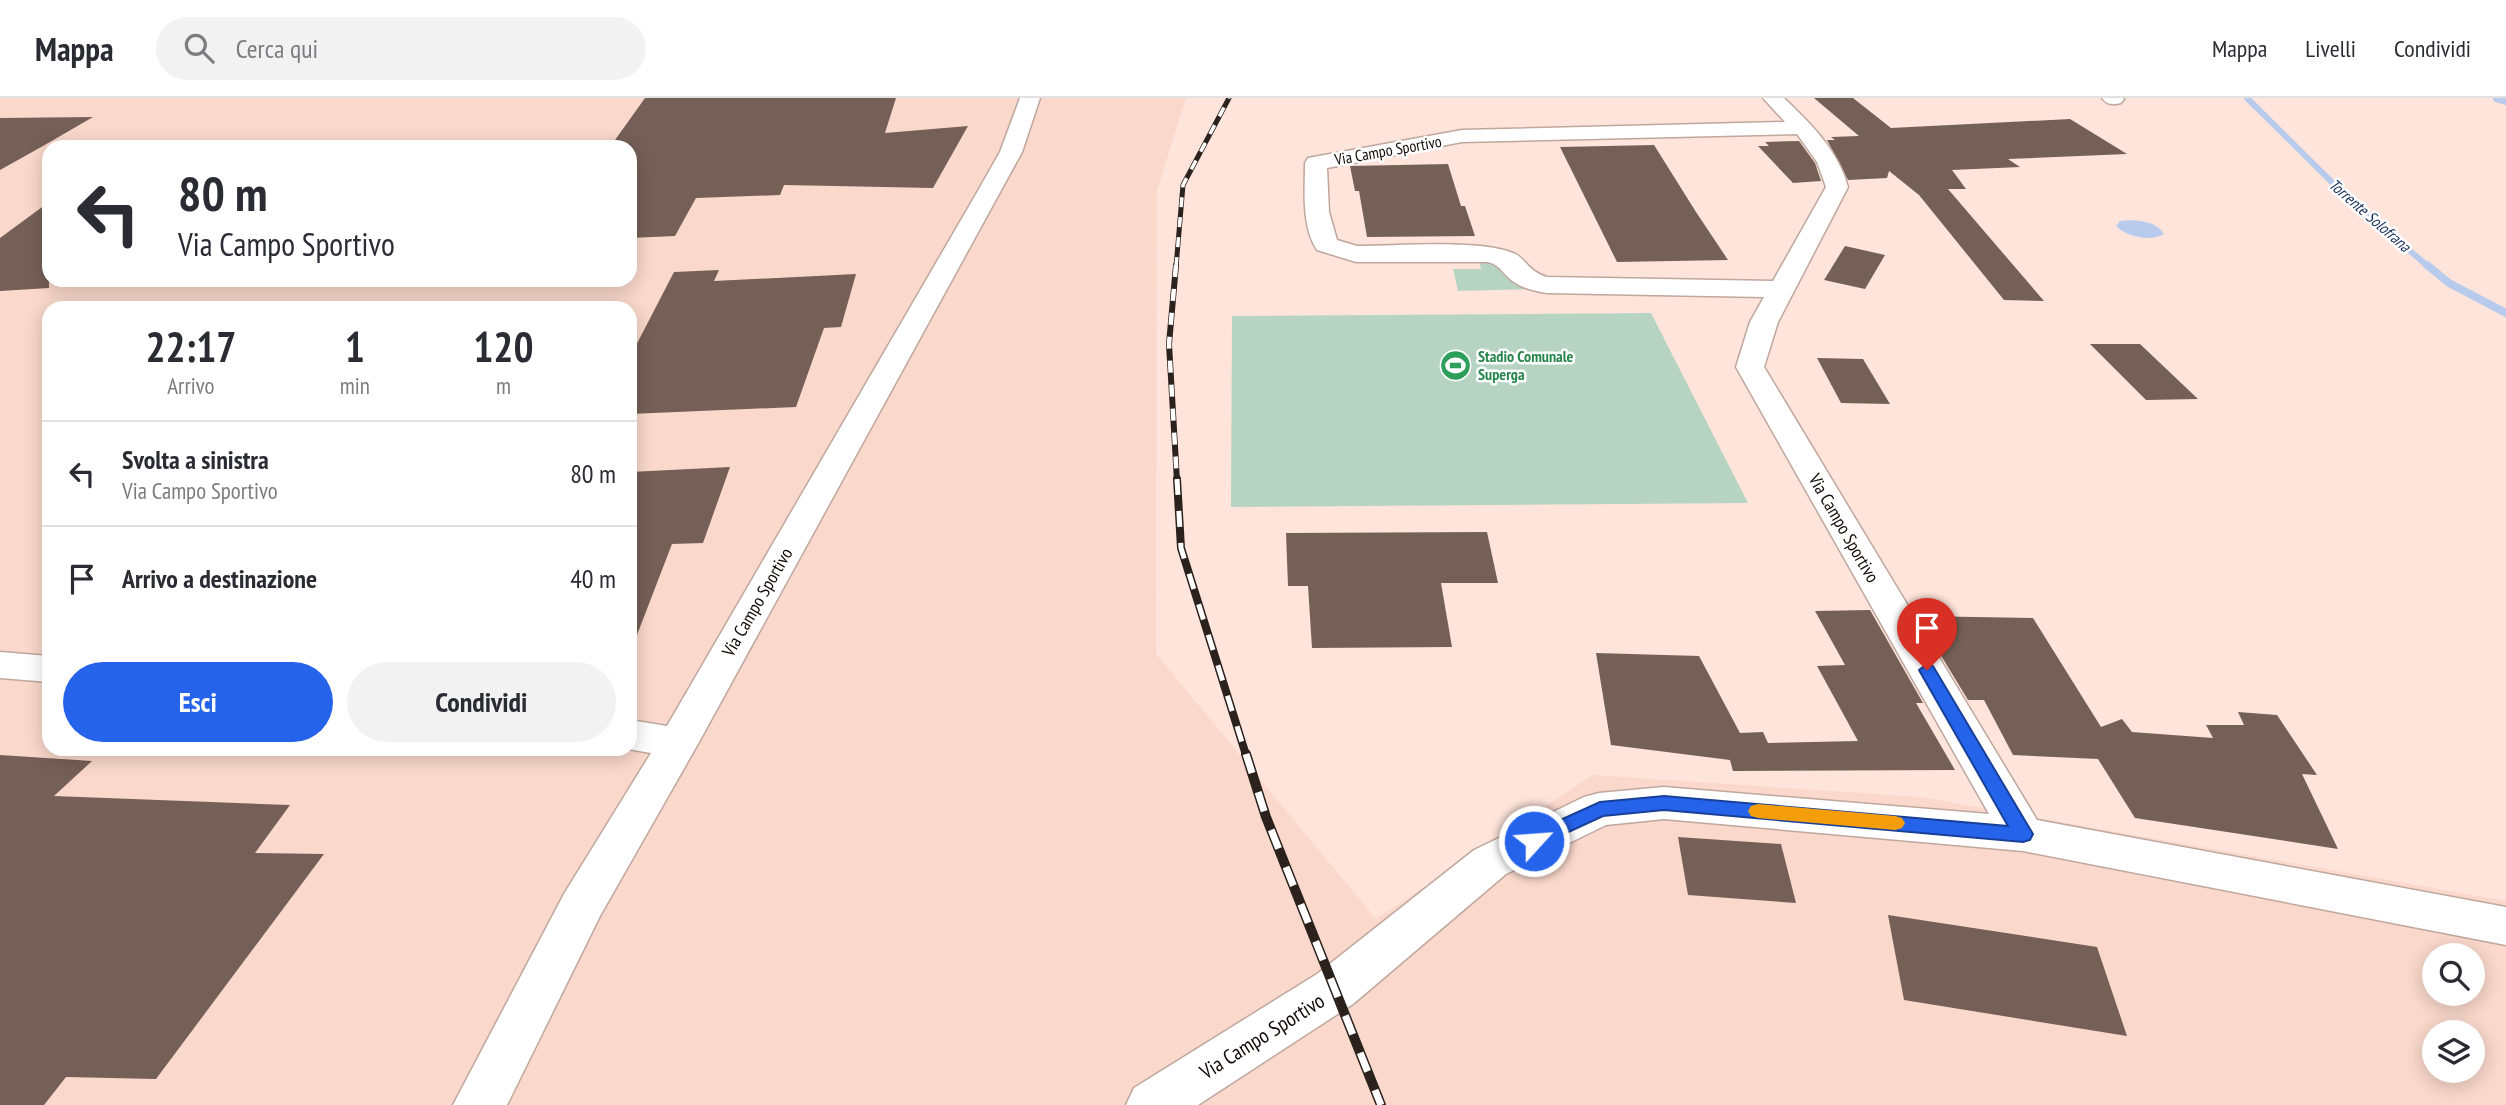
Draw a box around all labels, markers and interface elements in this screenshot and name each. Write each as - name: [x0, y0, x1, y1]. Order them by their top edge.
- search box: [156, 17, 646, 80]
- text: Mappa: [35, 27, 114, 70]
- icon: search: [180, 29, 218, 67]
- text: Cerca qui: [236, 32, 318, 65]
- text: Mappa: [2212, 33, 2267, 64]
- text: Livelli: [2305, 33, 2356, 64]
- text: Condividi: [2394, 33, 2471, 64]
- street label: Via Campo Sportivo: [1332, 131, 1443, 169]
- text: 80 m: [178, 161, 267, 225]
- icon: left: [63, 168, 154, 259]
- water label: Torrente Solofrana: [2325, 174, 2416, 257]
- text: Via Campo Sportivo: [178, 223, 395, 265]
- text: 22:17: [145, 319, 236, 374]
- text: 1: [345, 319, 365, 374]
- text: 120: [473, 319, 534, 374]
- place label: Stadio Comunale Superga: [1478, 346, 1574, 384]
- sports icon: Stadio Comunale Superga: [1438, 348, 1472, 382]
- text: Arrivo: [167, 371, 215, 400]
- text: min: [340, 371, 370, 400]
- text: m: [496, 371, 511, 400]
- text: Svolta a sinistra: [122, 443, 269, 476]
- icon: left: [63, 455, 101, 493]
- text: 80 m: [570, 457, 616, 490]
- street label: Via Campo Sportivo: [1803, 469, 1885, 587]
- text: Via Campo Sportivo: [122, 476, 278, 505]
- street label: Via Campo Sportivo: [716, 543, 798, 661]
- icon: arrive: [63, 560, 101, 598]
- text: Arrivo a destinazione: [122, 562, 317, 595]
- text: 40 m: [570, 562, 616, 595]
- pin: [1897, 598, 1957, 670]
- icon: arrive: [1908, 609, 1946, 647]
- button: Esci: [63, 662, 333, 742]
- button: Condividi: [347, 662, 616, 742]
- position arrow: [1497, 804, 1571, 878]
- map controls: [2422, 943, 2485, 1083]
- button: search: [2422, 943, 2485, 1006]
- street label: Via Campo Sportivo: [1194, 987, 1329, 1086]
- button: layers: [2422, 1020, 2485, 1083]

